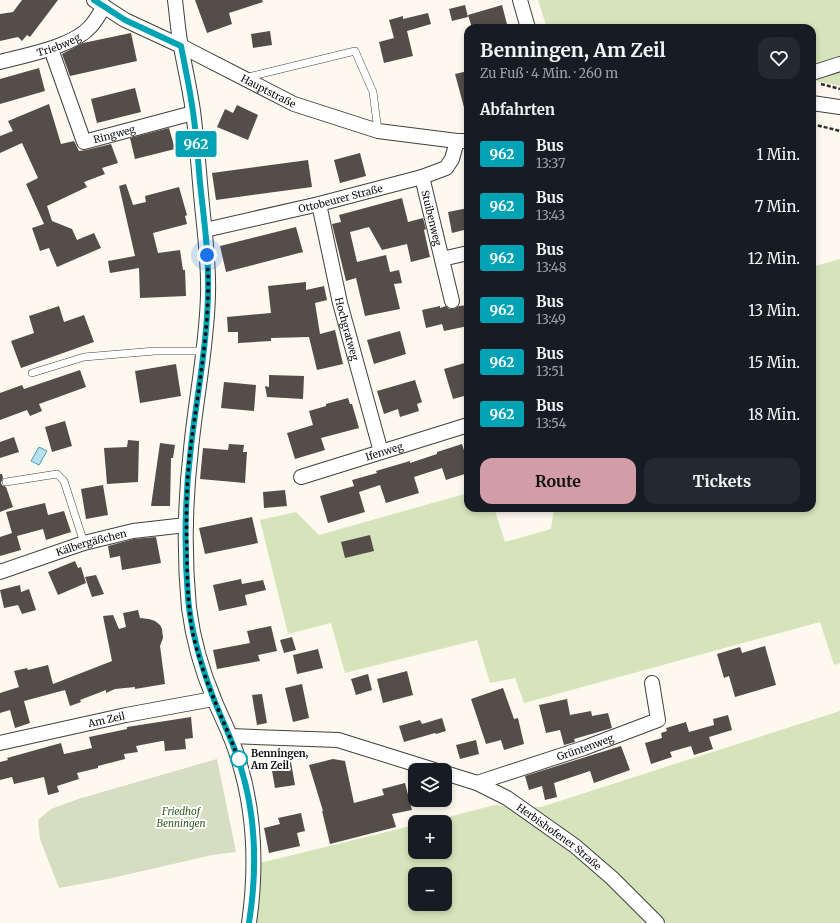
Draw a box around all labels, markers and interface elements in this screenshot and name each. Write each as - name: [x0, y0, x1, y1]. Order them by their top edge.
- street label: Triebweg: [35, 30, 83, 59]
- button: heart: [758, 37, 800, 79]
- text: Benningen, Am Zeil: [480, 38, 666, 62]
- text: Zu Fuß · 4 Min. · 260 m: [480, 65, 618, 82]
- street label: Hauptstraße: [239, 71, 298, 110]
- text: Abfahrten: [480, 100, 555, 119]
- street label: Ringweg: [92, 122, 137, 146]
- line badge: 962: [173, 131, 219, 157]
- text: 962: [184, 135, 208, 153]
- text: Bus: [536, 136, 564, 155]
- text: 962: [490, 145, 514, 163]
- text: 1 Min.: [756, 145, 800, 164]
- text: 13:37: [536, 155, 565, 172]
- street label: Ottobeurer Straße: [297, 181, 384, 215]
- text: Bus: [536, 188, 564, 207]
- street label: Stuibenweg: [419, 189, 445, 247]
- text: 962: [490, 197, 514, 215]
- text: 7 Min.: [755, 197, 800, 216]
- text: 13:43: [536, 207, 565, 224]
- text: Bus: [536, 240, 564, 259]
- your location: [197, 245, 217, 265]
- text: 962: [490, 249, 514, 267]
- text: 12 Min.: [748, 249, 800, 268]
- text: 13:48: [536, 259, 567, 276]
- text: Bus: [536, 292, 564, 311]
- street label: Hochgratweg: [332, 296, 362, 362]
- text: 962: [490, 301, 514, 319]
- text: 13 Min.: [748, 301, 800, 320]
- text: 13:49: [536, 311, 566, 328]
- text: Bus: [536, 344, 564, 363]
- text: 962: [490, 353, 514, 371]
- text: 15 Min.: [748, 353, 800, 372]
- text: 13:51: [536, 363, 564, 380]
- text: Bus: [536, 396, 564, 415]
- text: 962: [490, 405, 514, 423]
- text: 18 Min.: [748, 405, 800, 424]
- text: 13:54: [536, 415, 567, 432]
- street label: Ifenweg: [364, 439, 404, 463]
- button: Route: [480, 458, 636, 504]
- button: Tickets: [644, 458, 800, 504]
- street label: Kälbergäßchen: [54, 526, 128, 559]
- street label: Am Zeil: [86, 709, 126, 730]
- street label: Grüntenweg: [555, 731, 615, 763]
- place label: Benningen, Am Zeil: [250, 747, 309, 772]
- marker: Benningen, Am Zeil: [230, 750, 248, 768]
- map controls: [408, 763, 452, 911]
- button: layers: [408, 763, 452, 807]
- street label: Herbishofener Straße: [514, 800, 604, 873]
- park label: Friedhof Benningen: [156, 805, 206, 830]
- button: +: [408, 815, 452, 859]
- button: −: [408, 867, 452, 911]

